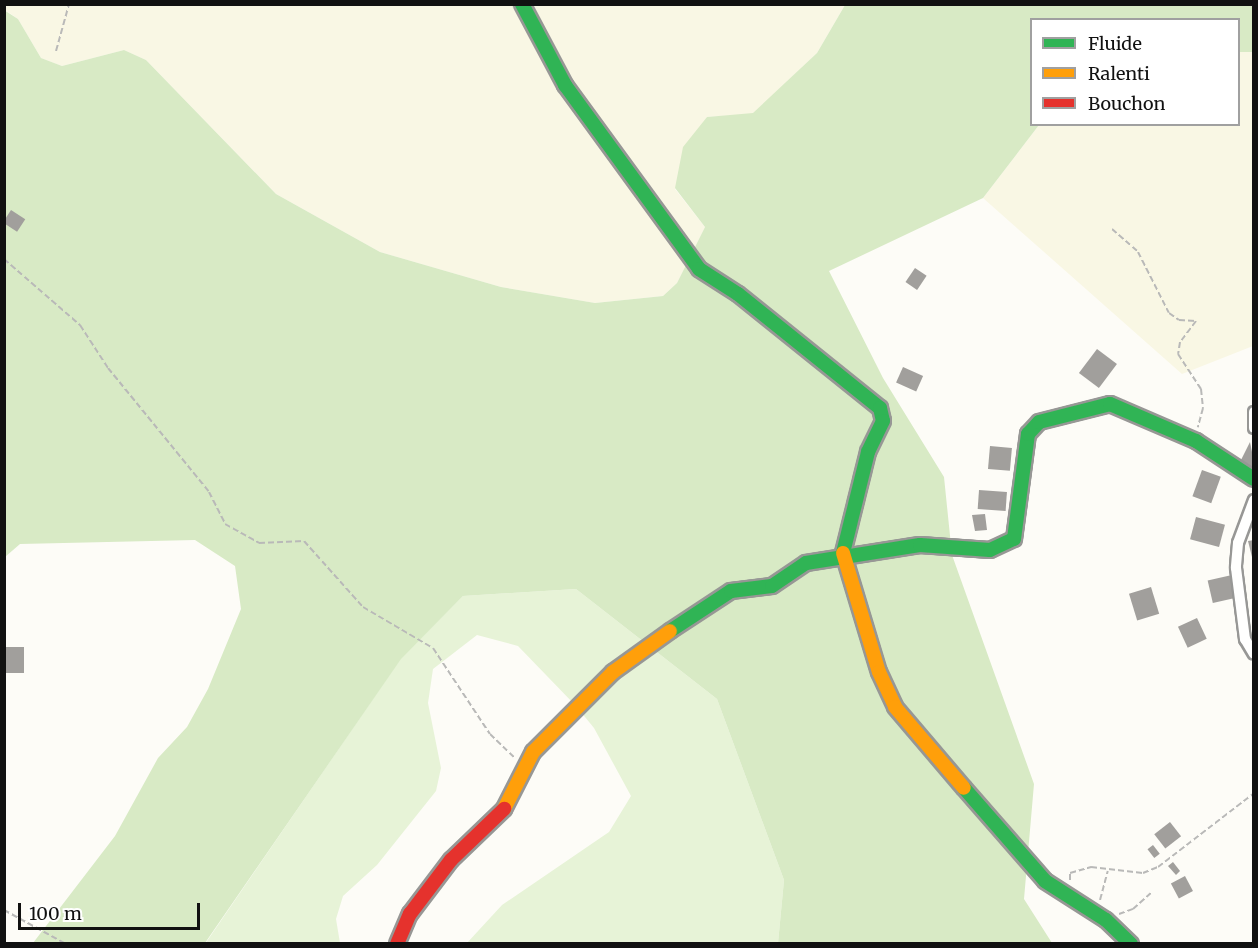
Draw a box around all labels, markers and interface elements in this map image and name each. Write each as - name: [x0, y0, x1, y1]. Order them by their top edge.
- legend: [1030, 18, 1240, 126]
- text: Fluide: [1088, 32, 1142, 55]
- text: Ralenti: [1088, 62, 1150, 85]
- text: Bouchon: [1088, 92, 1165, 115]
- scale bar: [21, 891, 202, 929]
- text: 100 m: [29, 902, 82, 925]

